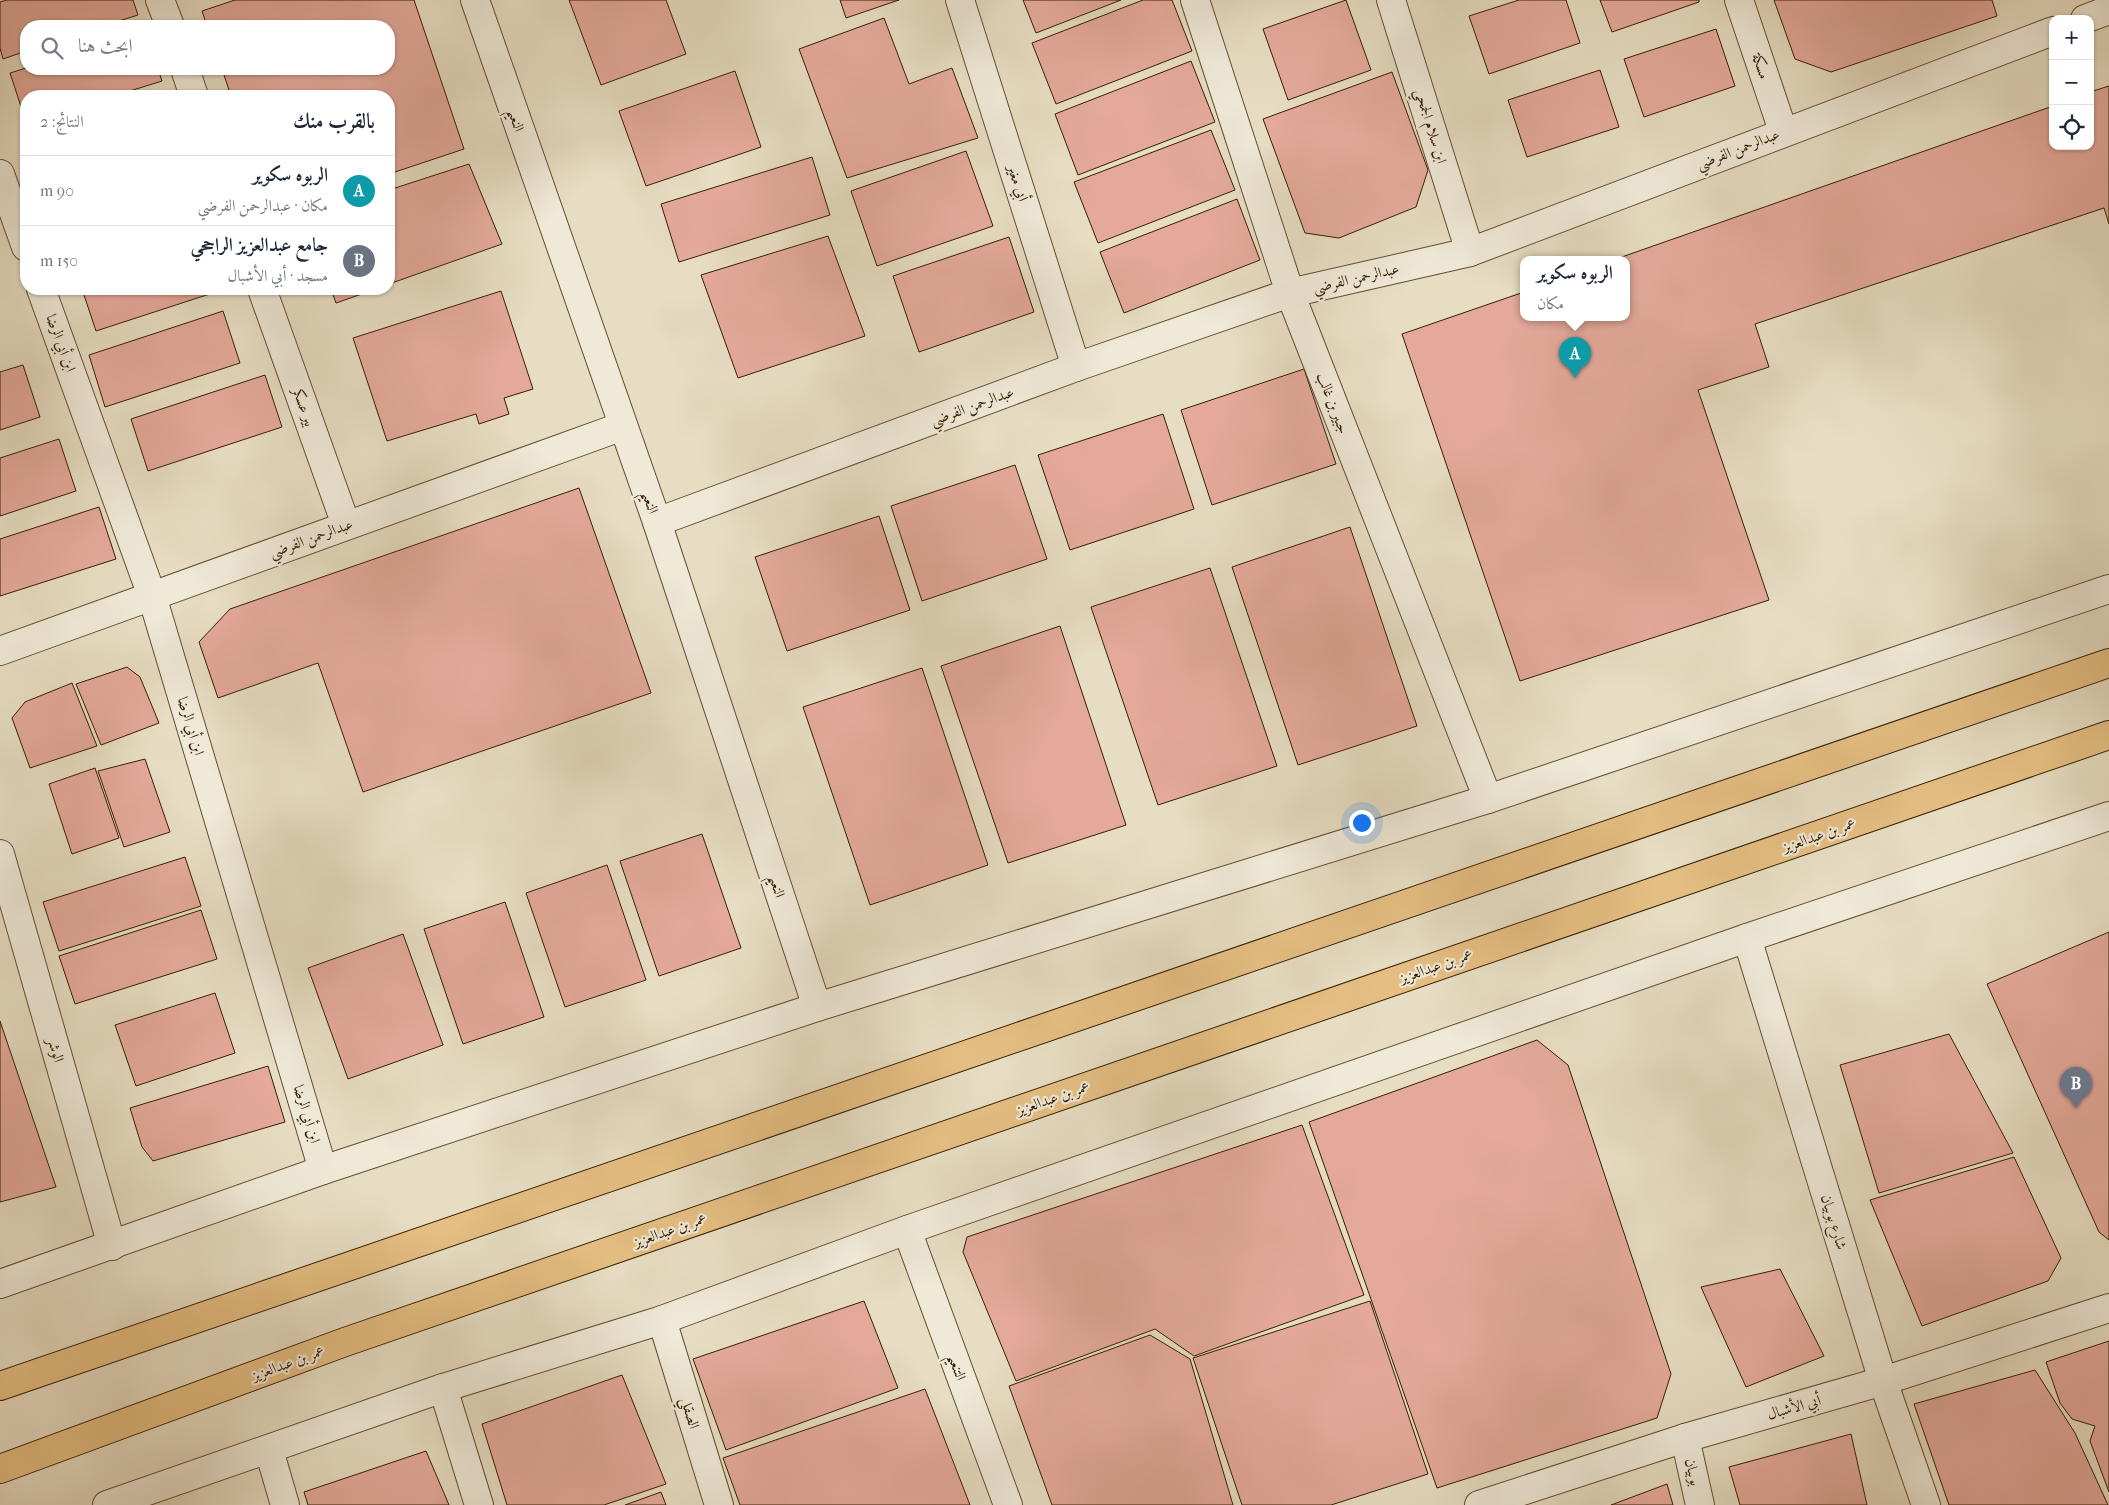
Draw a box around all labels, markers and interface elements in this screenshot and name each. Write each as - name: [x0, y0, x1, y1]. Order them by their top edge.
- map controls: [2049, 15, 2094, 150]
- button: +: [2049, 15, 2094, 60]
- search box: [20, 20, 395, 75]
- icon: search: [38, 34, 66, 62]
- text: ابحث هنا: [78, 35, 133, 57]
- street label: مسكة: [1748, 50, 1774, 81]
- button: −: [2049, 60, 2094, 105]
- street label: ابن سلام الجمحي: [1406, 86, 1451, 167]
- button: locate: [2049, 105, 2094, 150]
- street label: النعيم: [498, 106, 528, 136]
- text: بالقرب منك: [293, 109, 375, 133]
- text: النتائج: 2: [40, 112, 84, 131]
- street label: عبدالرحمن الفرضي: [1694, 125, 1784, 178]
- street label: أبي مغير: [1000, 160, 1034, 205]
- text: الربوه سكوير: [252, 164, 328, 186]
- text: 90 m: [40, 181, 74, 200]
- text: A: [354, 181, 364, 200]
- text: مكان · عبدالرحمن الفرضي: [197, 196, 328, 215]
- text: جامع عبدالعزيز الراجحي: [190, 234, 328, 256]
- text: 150 m: [40, 251, 78, 270]
- text: B: [354, 251, 364, 270]
- popup: [1520, 256, 1630, 321]
- street label: عبدالرحمن الفرضي: [1311, 259, 1402, 302]
- text: الربوه سكوير: [1537, 262, 1613, 284]
- text: مسجد · أبي الأشبال: [228, 266, 328, 285]
- text: مكان: [1537, 294, 1564, 313]
- street label: ابن أبي الرضا: [39, 311, 82, 375]
- pin: A: [1559, 337, 1591, 378]
- street label: جبير بن غالب: [1312, 370, 1353, 437]
- street label: بير عسكر: [287, 383, 319, 429]
- street label: عبدالرحمن الفرضي: [928, 383, 1018, 434]
- street label: النعيم: [632, 488, 662, 518]
- street label: عبدالرحمن الفرضي: [267, 515, 357, 566]
- street label: ابن أبي الرضا: [171, 694, 210, 758]
- your location: [1349, 810, 1375, 836]
- street label: عمر بن عبدالعزيز: [1778, 814, 1858, 858]
- street label: النعيم: [759, 872, 789, 902]
- street label: عمر بن عبدالعزيز: [1395, 945, 1475, 989]
- street label: الوشر: [42, 1034, 68, 1065]
- pin: B: [2060, 1067, 2092, 1108]
- street label: عمر بن عبدالعزيز: [1012, 1077, 1092, 1121]
- street label: ابن أبي الرضا: [287, 1082, 326, 1146]
- street label: شارع بوبيان: [1813, 1192, 1851, 1253]
- street label: عمر بن عبدالعزيز: [629, 1209, 709, 1253]
- street label: عمر بن عبدالعزيز: [247, 1342, 327, 1386]
- street label: التنعيم: [938, 1351, 970, 1385]
- street label: أبي الأشبال: [1764, 1389, 1824, 1426]
- street label: الصقلي: [672, 1395, 703, 1433]
- street label: بوبيان: [1681, 1457, 1705, 1488]

